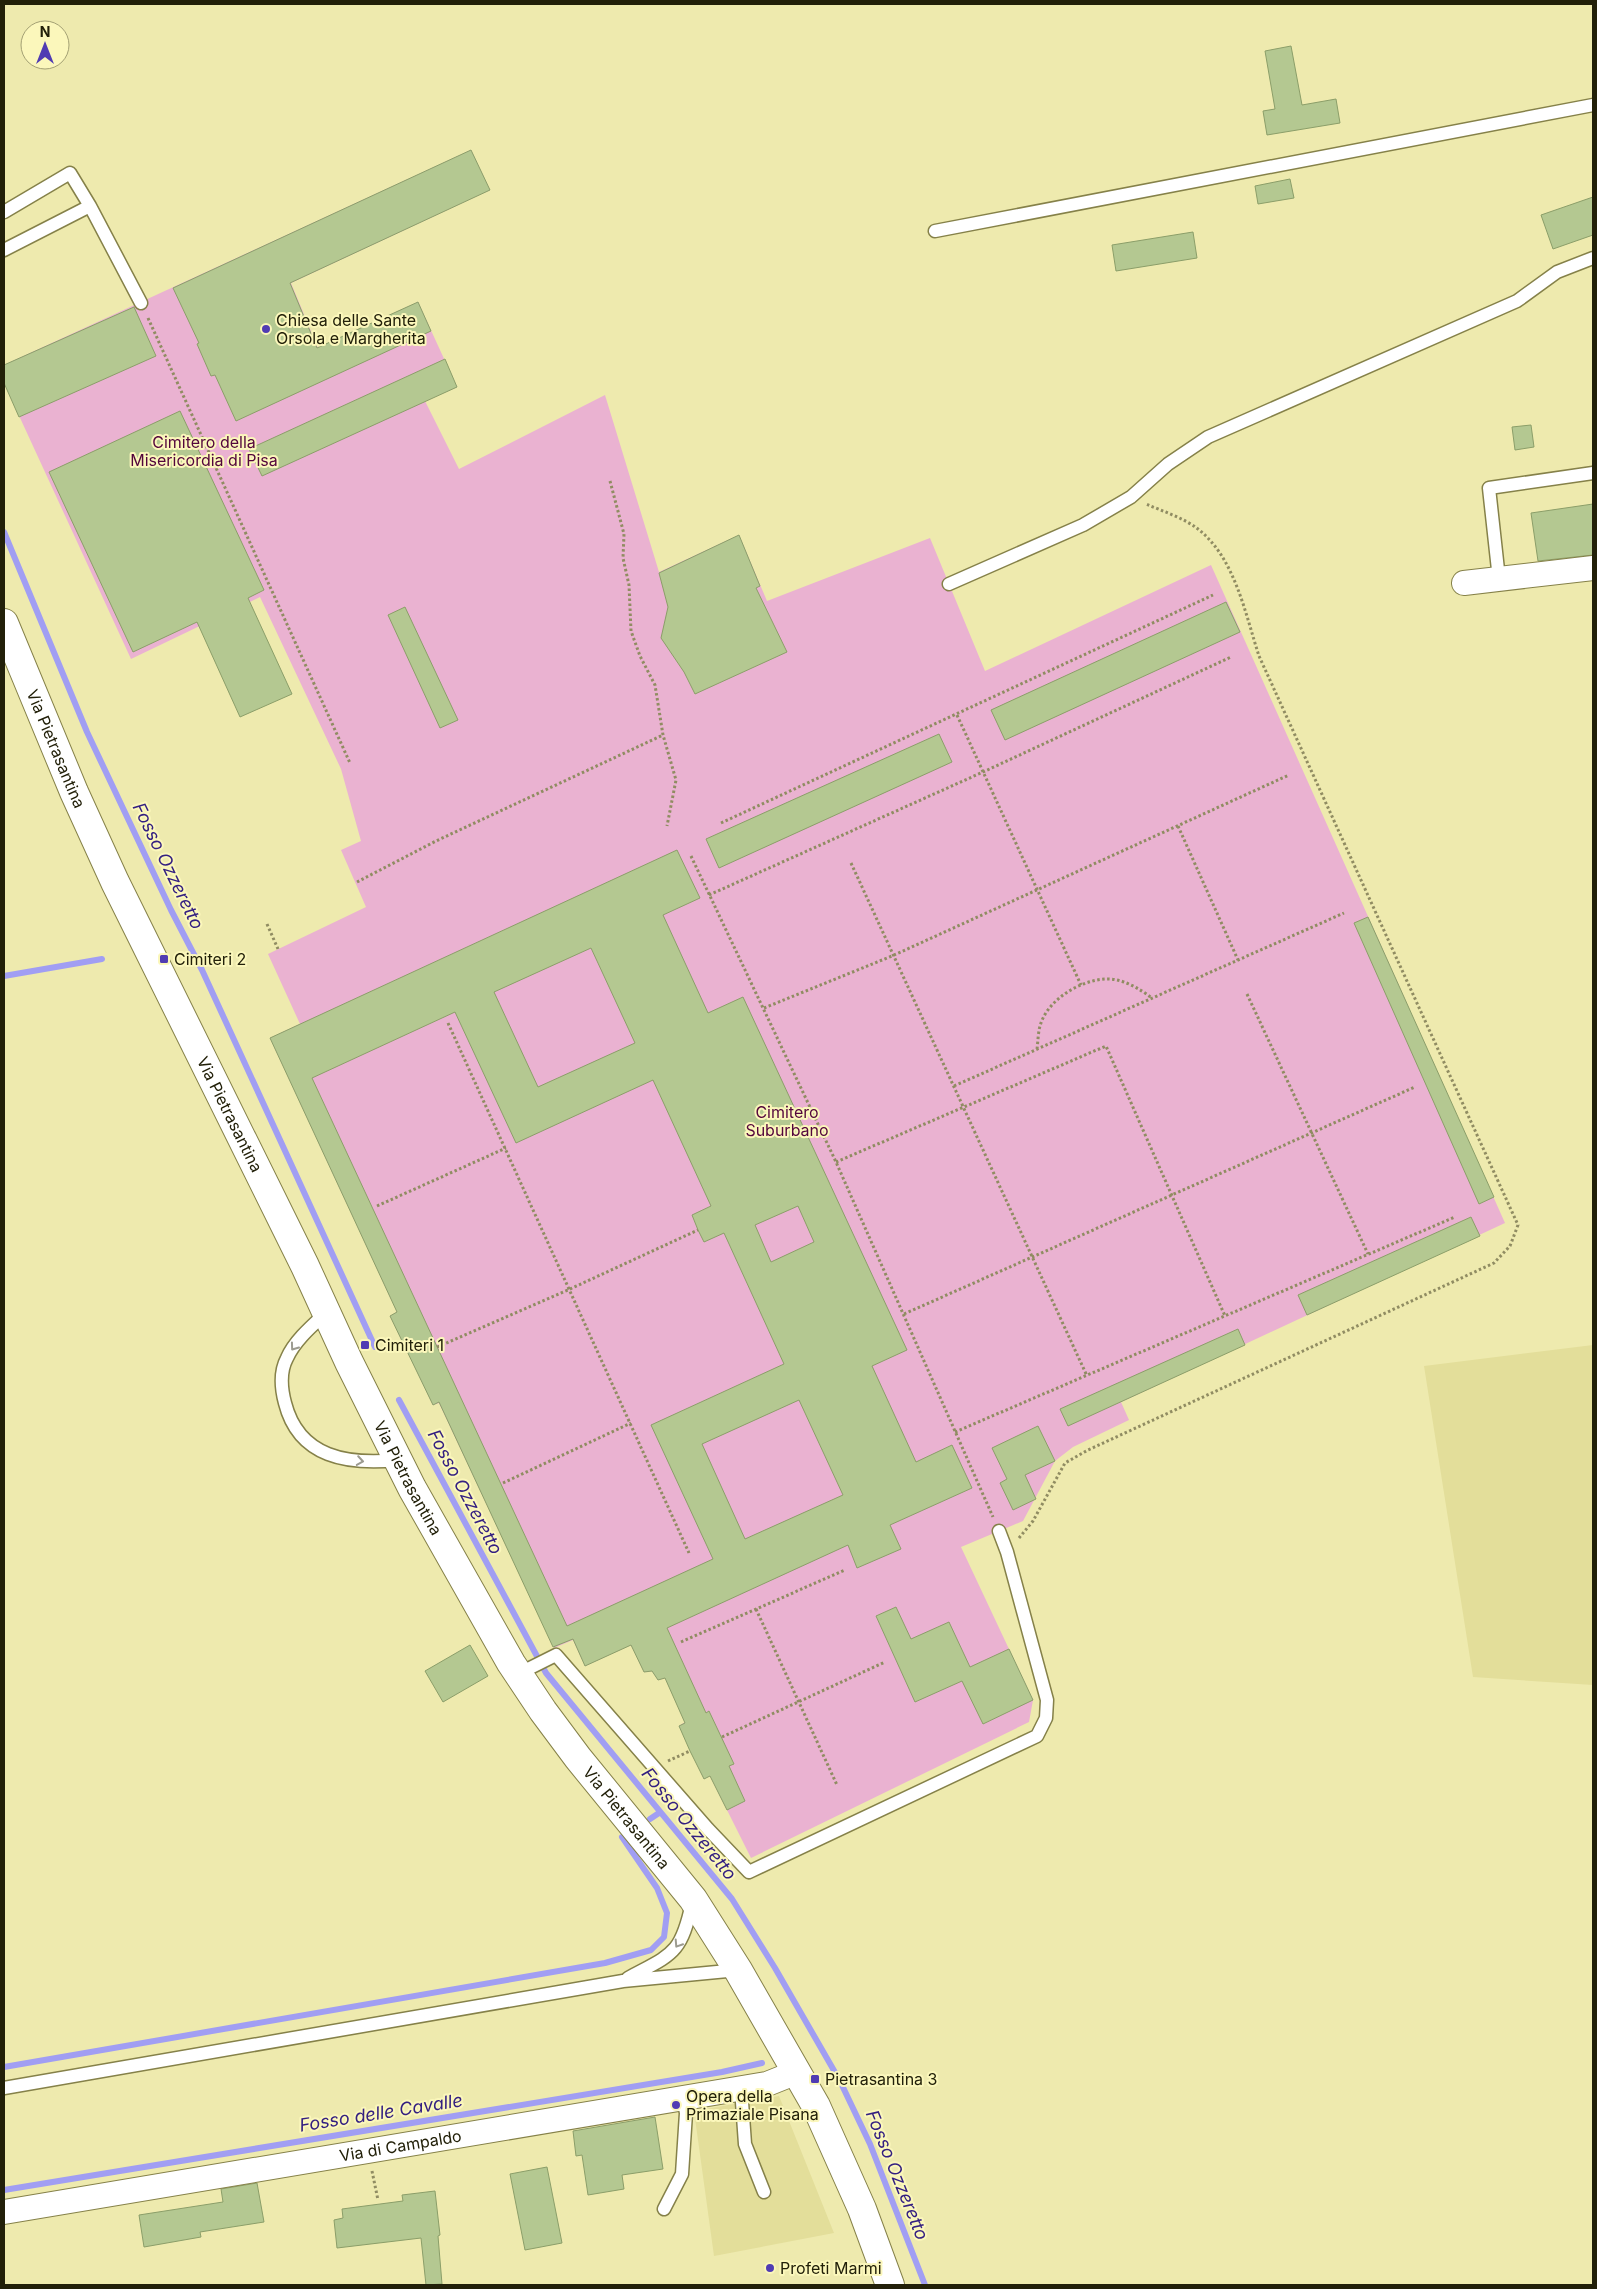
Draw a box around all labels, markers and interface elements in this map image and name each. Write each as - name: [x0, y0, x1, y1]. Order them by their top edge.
- north arrow: [20, 20, 70, 70]
- text: N: [40, 23, 50, 40]
- place label: Chiesa delle Sante Orsola e Margherita: [276, 310, 426, 348]
- marker: Chiesa delle Sante Orsola e Margherita: [260, 323, 272, 335]
- park label: Cimitero della Misericordia di Pisa: [130, 432, 278, 470]
- street label: Via Pietrasantina: [23, 686, 90, 811]
- water label: Fosso Ozzeretto: [129, 799, 208, 932]
- place label: Cimiteri 2: [174, 949, 246, 969]
- marker: Cimiteri 2: [158, 953, 170, 965]
- street label: Via Pietrasantina: [193, 1053, 267, 1175]
- park label: Cimitero Suburbano: [745, 1102, 829, 1140]
- place label: Cimiteri 1: [375, 1335, 444, 1355]
- marker: Cimiteri 1: [359, 1339, 371, 1351]
- one-way arrow: [291, 1341, 300, 1351]
- street label: Via Pietrasantina: [370, 1417, 447, 1539]
- water label: Fosso Ozzeretto: [424, 1426, 507, 1558]
- one-way arrow: [357, 1455, 365, 1466]
- street label: Via Pietrasantina: [579, 1762, 674, 1873]
- water label: Fosso Ozzeretto: [638, 1763, 741, 1884]
- one-way arrow: [675, 1938, 684, 1948]
- place label: Pietrasantina 3: [825, 2069, 937, 2089]
- marker: Pietrasantina 3: [809, 2073, 821, 2085]
- place label: Opera della Primaziale Pisana: [686, 2086, 819, 2124]
- water label: Fosso delle Cavalle: [298, 2089, 464, 2136]
- marker: Opera della Primaziale Pisana: [670, 2099, 682, 2111]
- water label: Fosso Ozzeretto: [862, 2107, 933, 2243]
- street label: Via di Campaldo: [338, 2125, 463, 2166]
- place label: Profeti Marmi: [780, 2258, 882, 2278]
- marker: Profeti Marmi: [764, 2262, 776, 2274]

